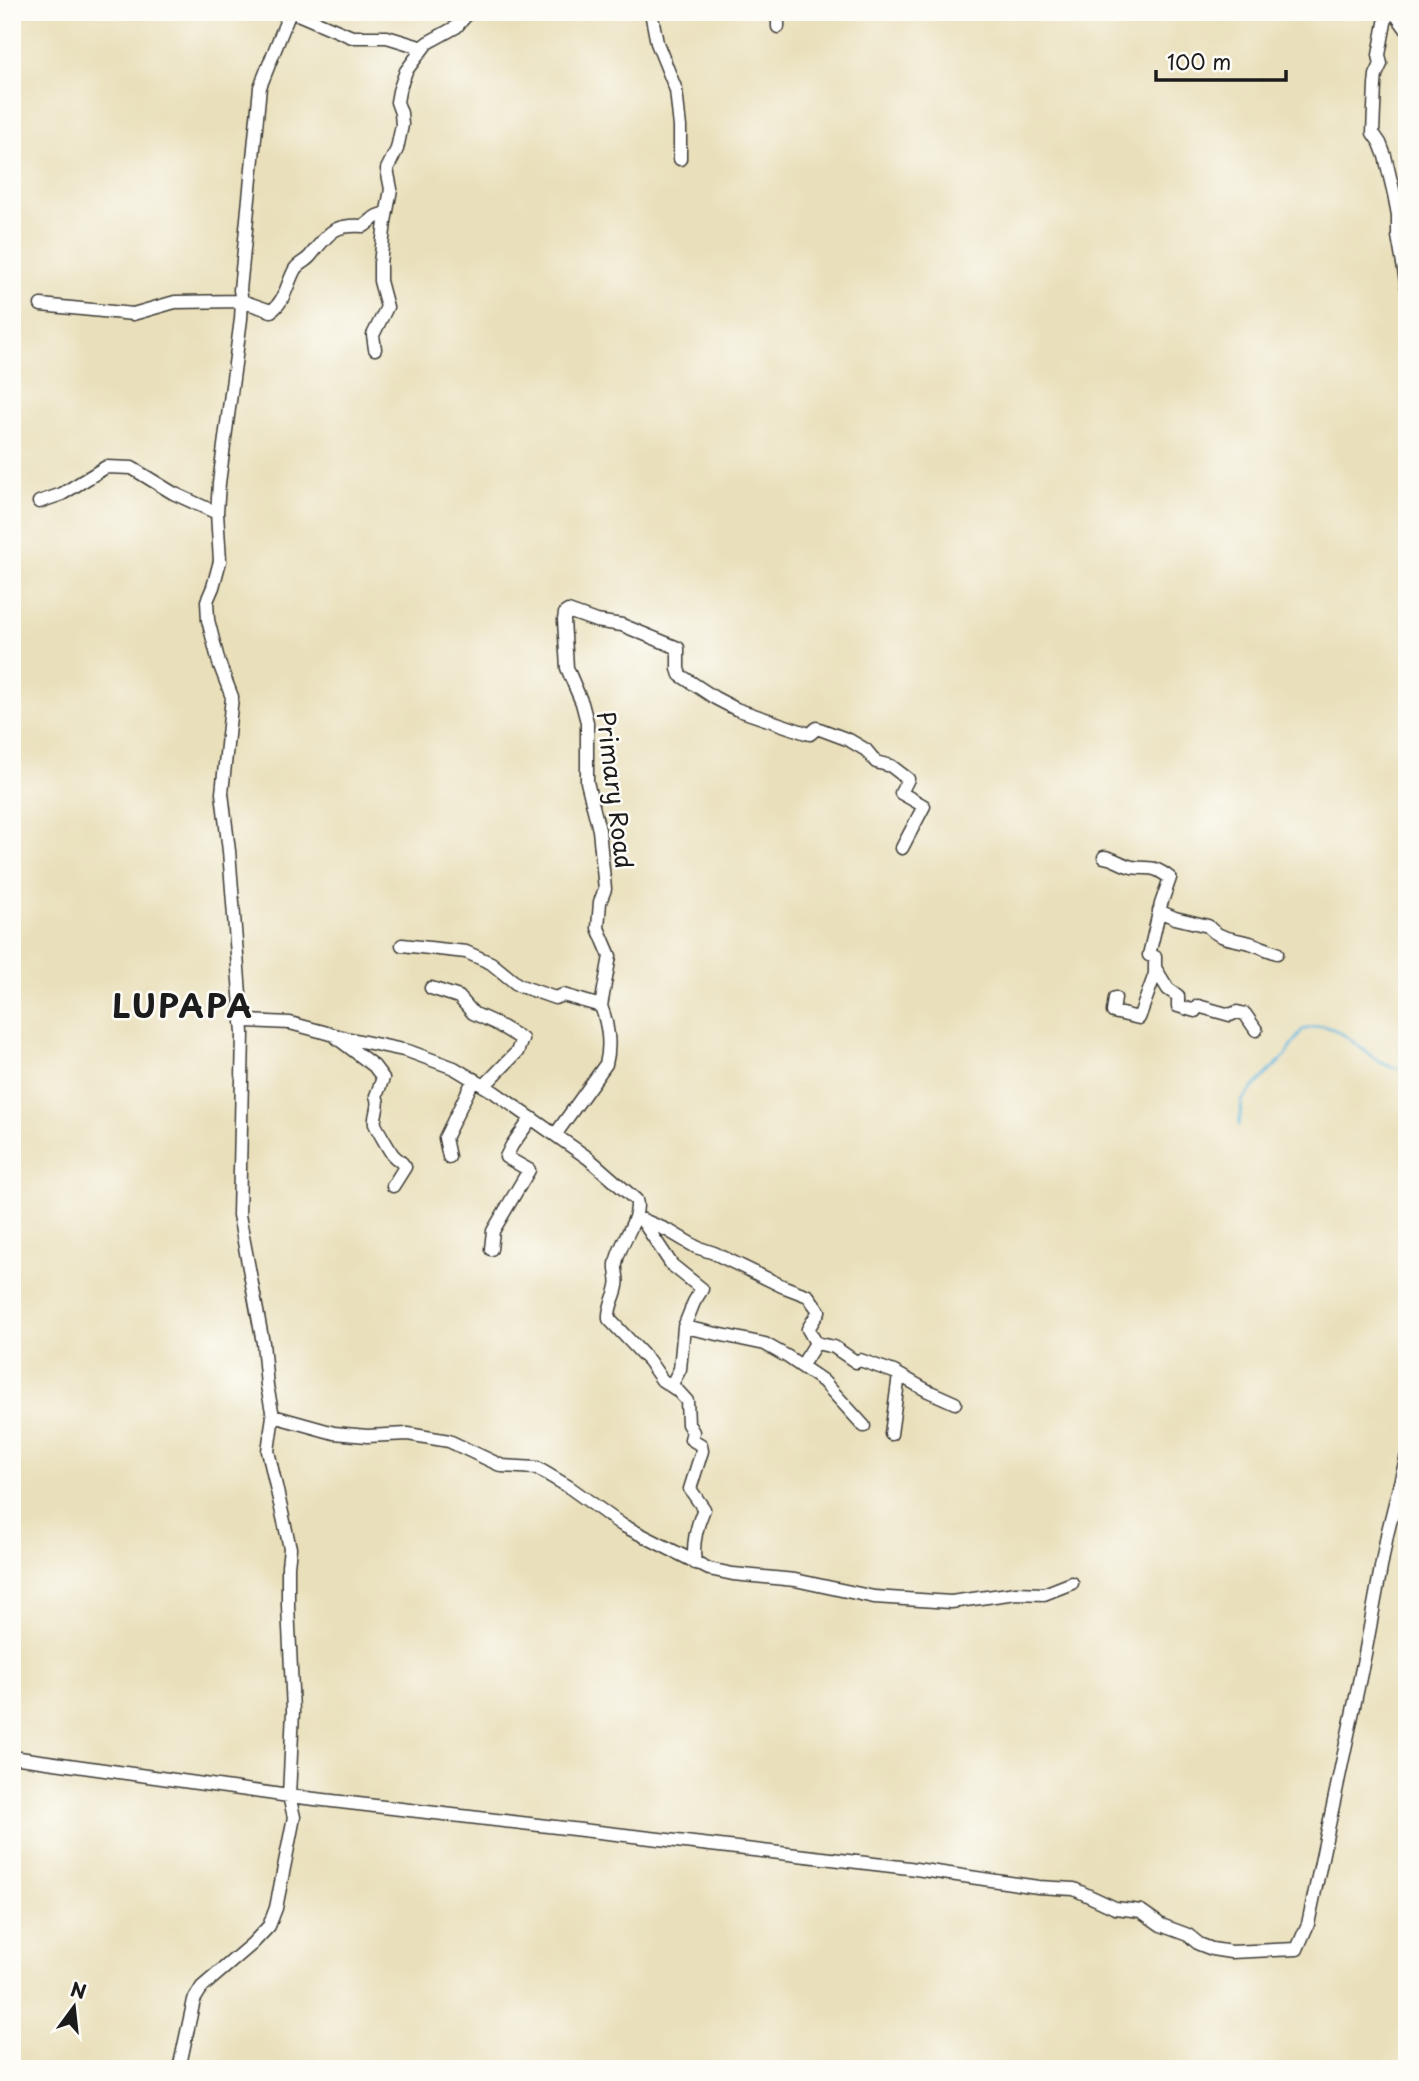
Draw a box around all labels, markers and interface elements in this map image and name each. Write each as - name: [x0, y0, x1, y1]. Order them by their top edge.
- scale bar: [1156, 38, 1286, 82]
- text: 100 m: [1167, 45, 1231, 77]
- street label: Primary Road: [588, 709, 644, 871]
- district label: LUPAPA: [112, 981, 254, 1029]
- north arrow: [38, 1972, 108, 2042]
- text: N: [68, 1974, 90, 2005]

